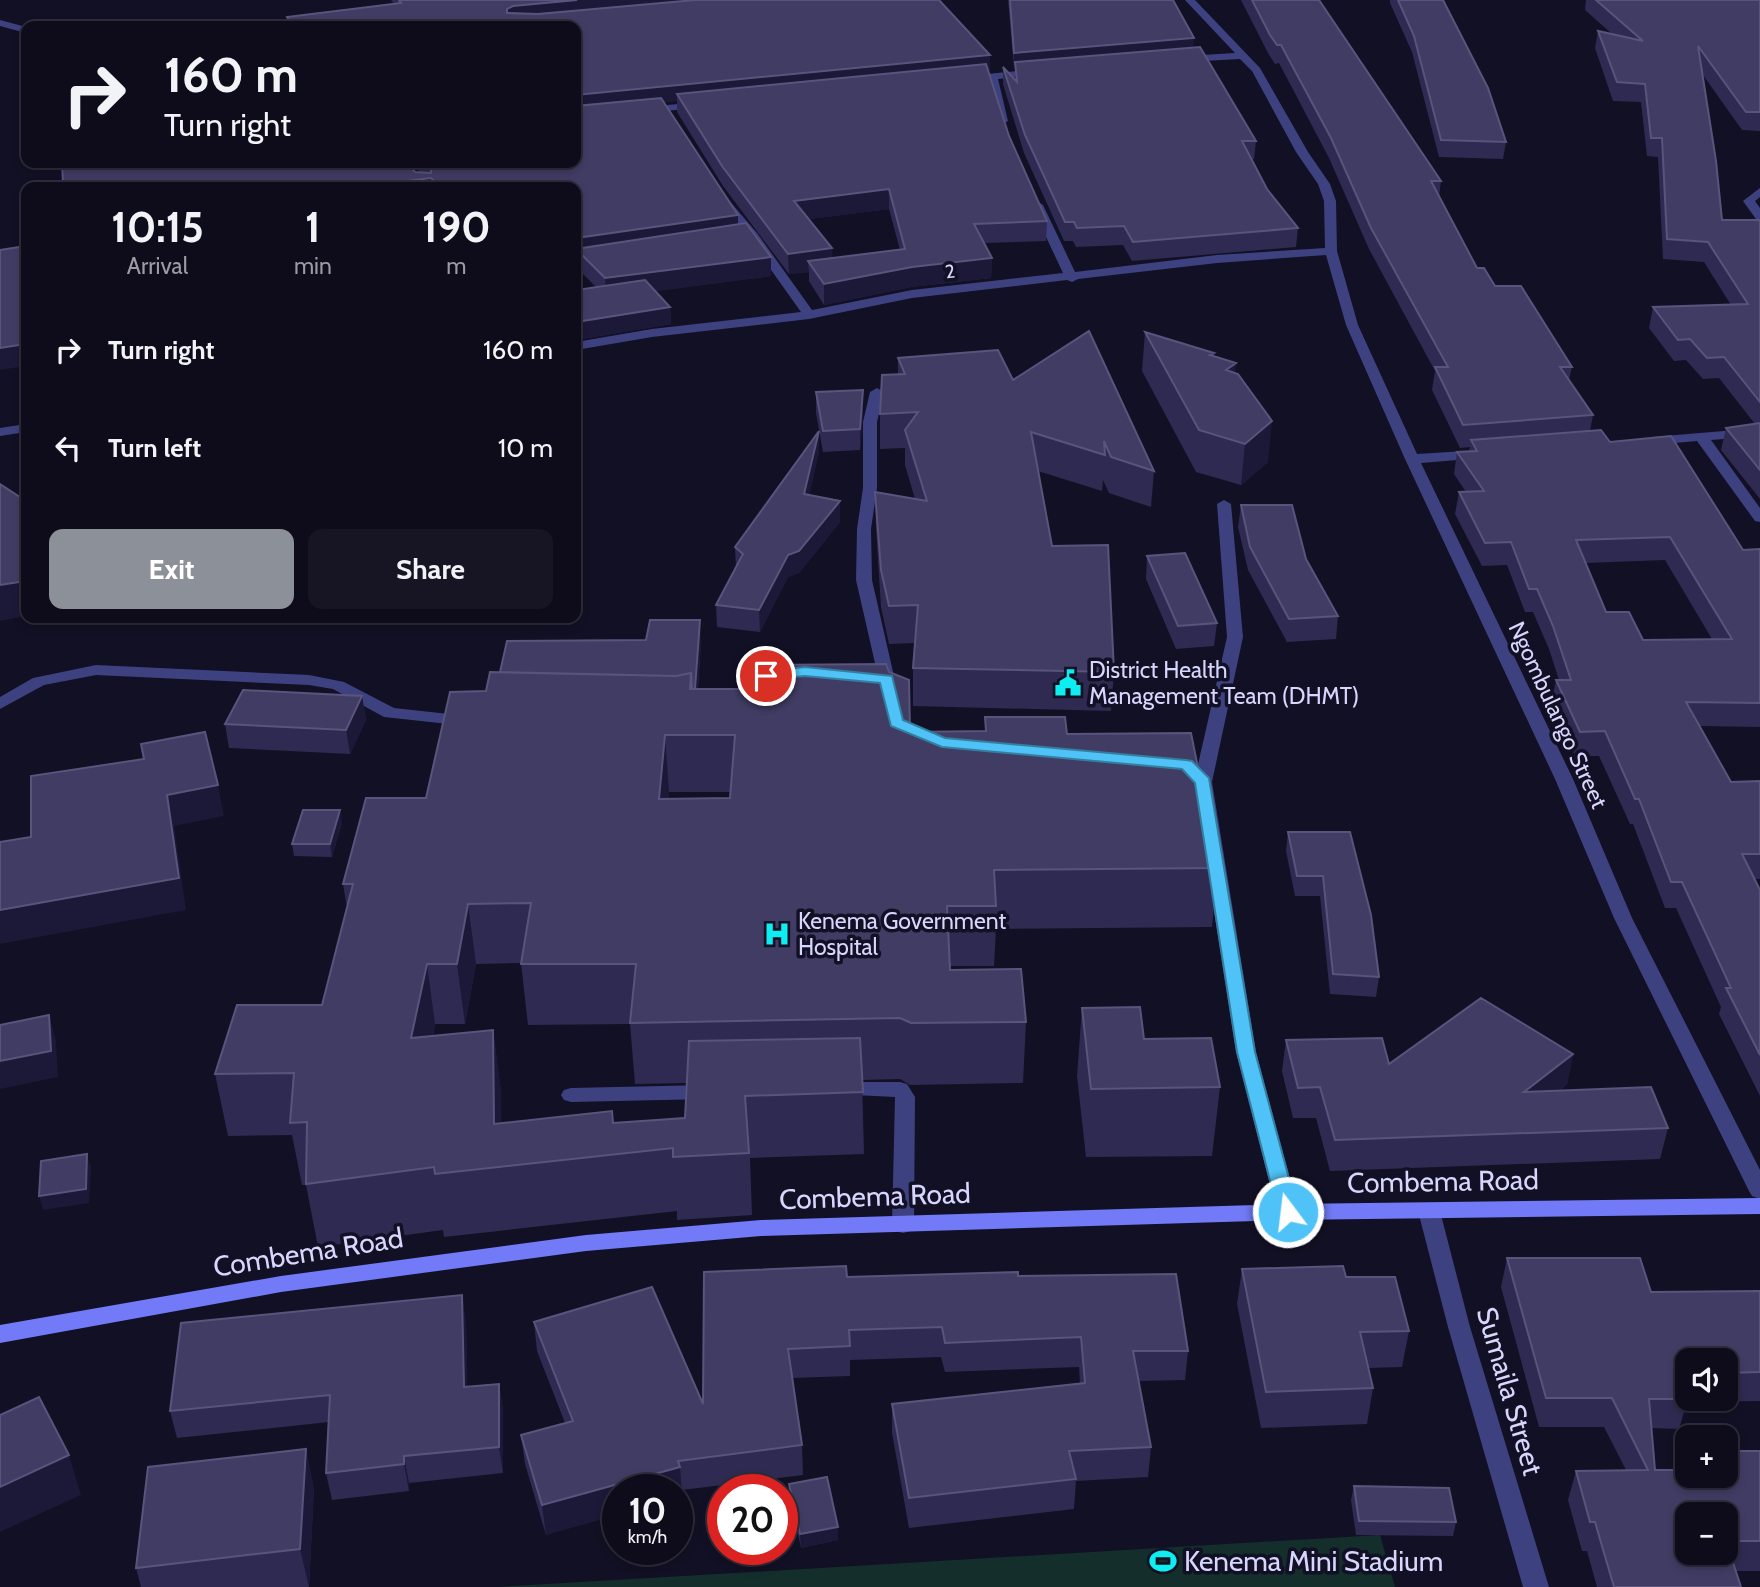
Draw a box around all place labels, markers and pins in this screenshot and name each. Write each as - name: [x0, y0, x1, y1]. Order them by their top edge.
- pin: [736, 646, 796, 706]
- place label: District Health Management Team (DHMT): [1089, 656, 1359, 710]
- public building icon: District Health Management Team (DHMT): [1053, 668, 1083, 698]
- place label: Kenema Government Hospital: [798, 907, 1006, 961]
- hospital icon: Kenema Government Hospital: [762, 919, 792, 949]
- place label: Kenema Mini Stadium: [1184, 1544, 1443, 1578]
- sports icon: Kenema Mini Stadium: [1148, 1546, 1178, 1576]

